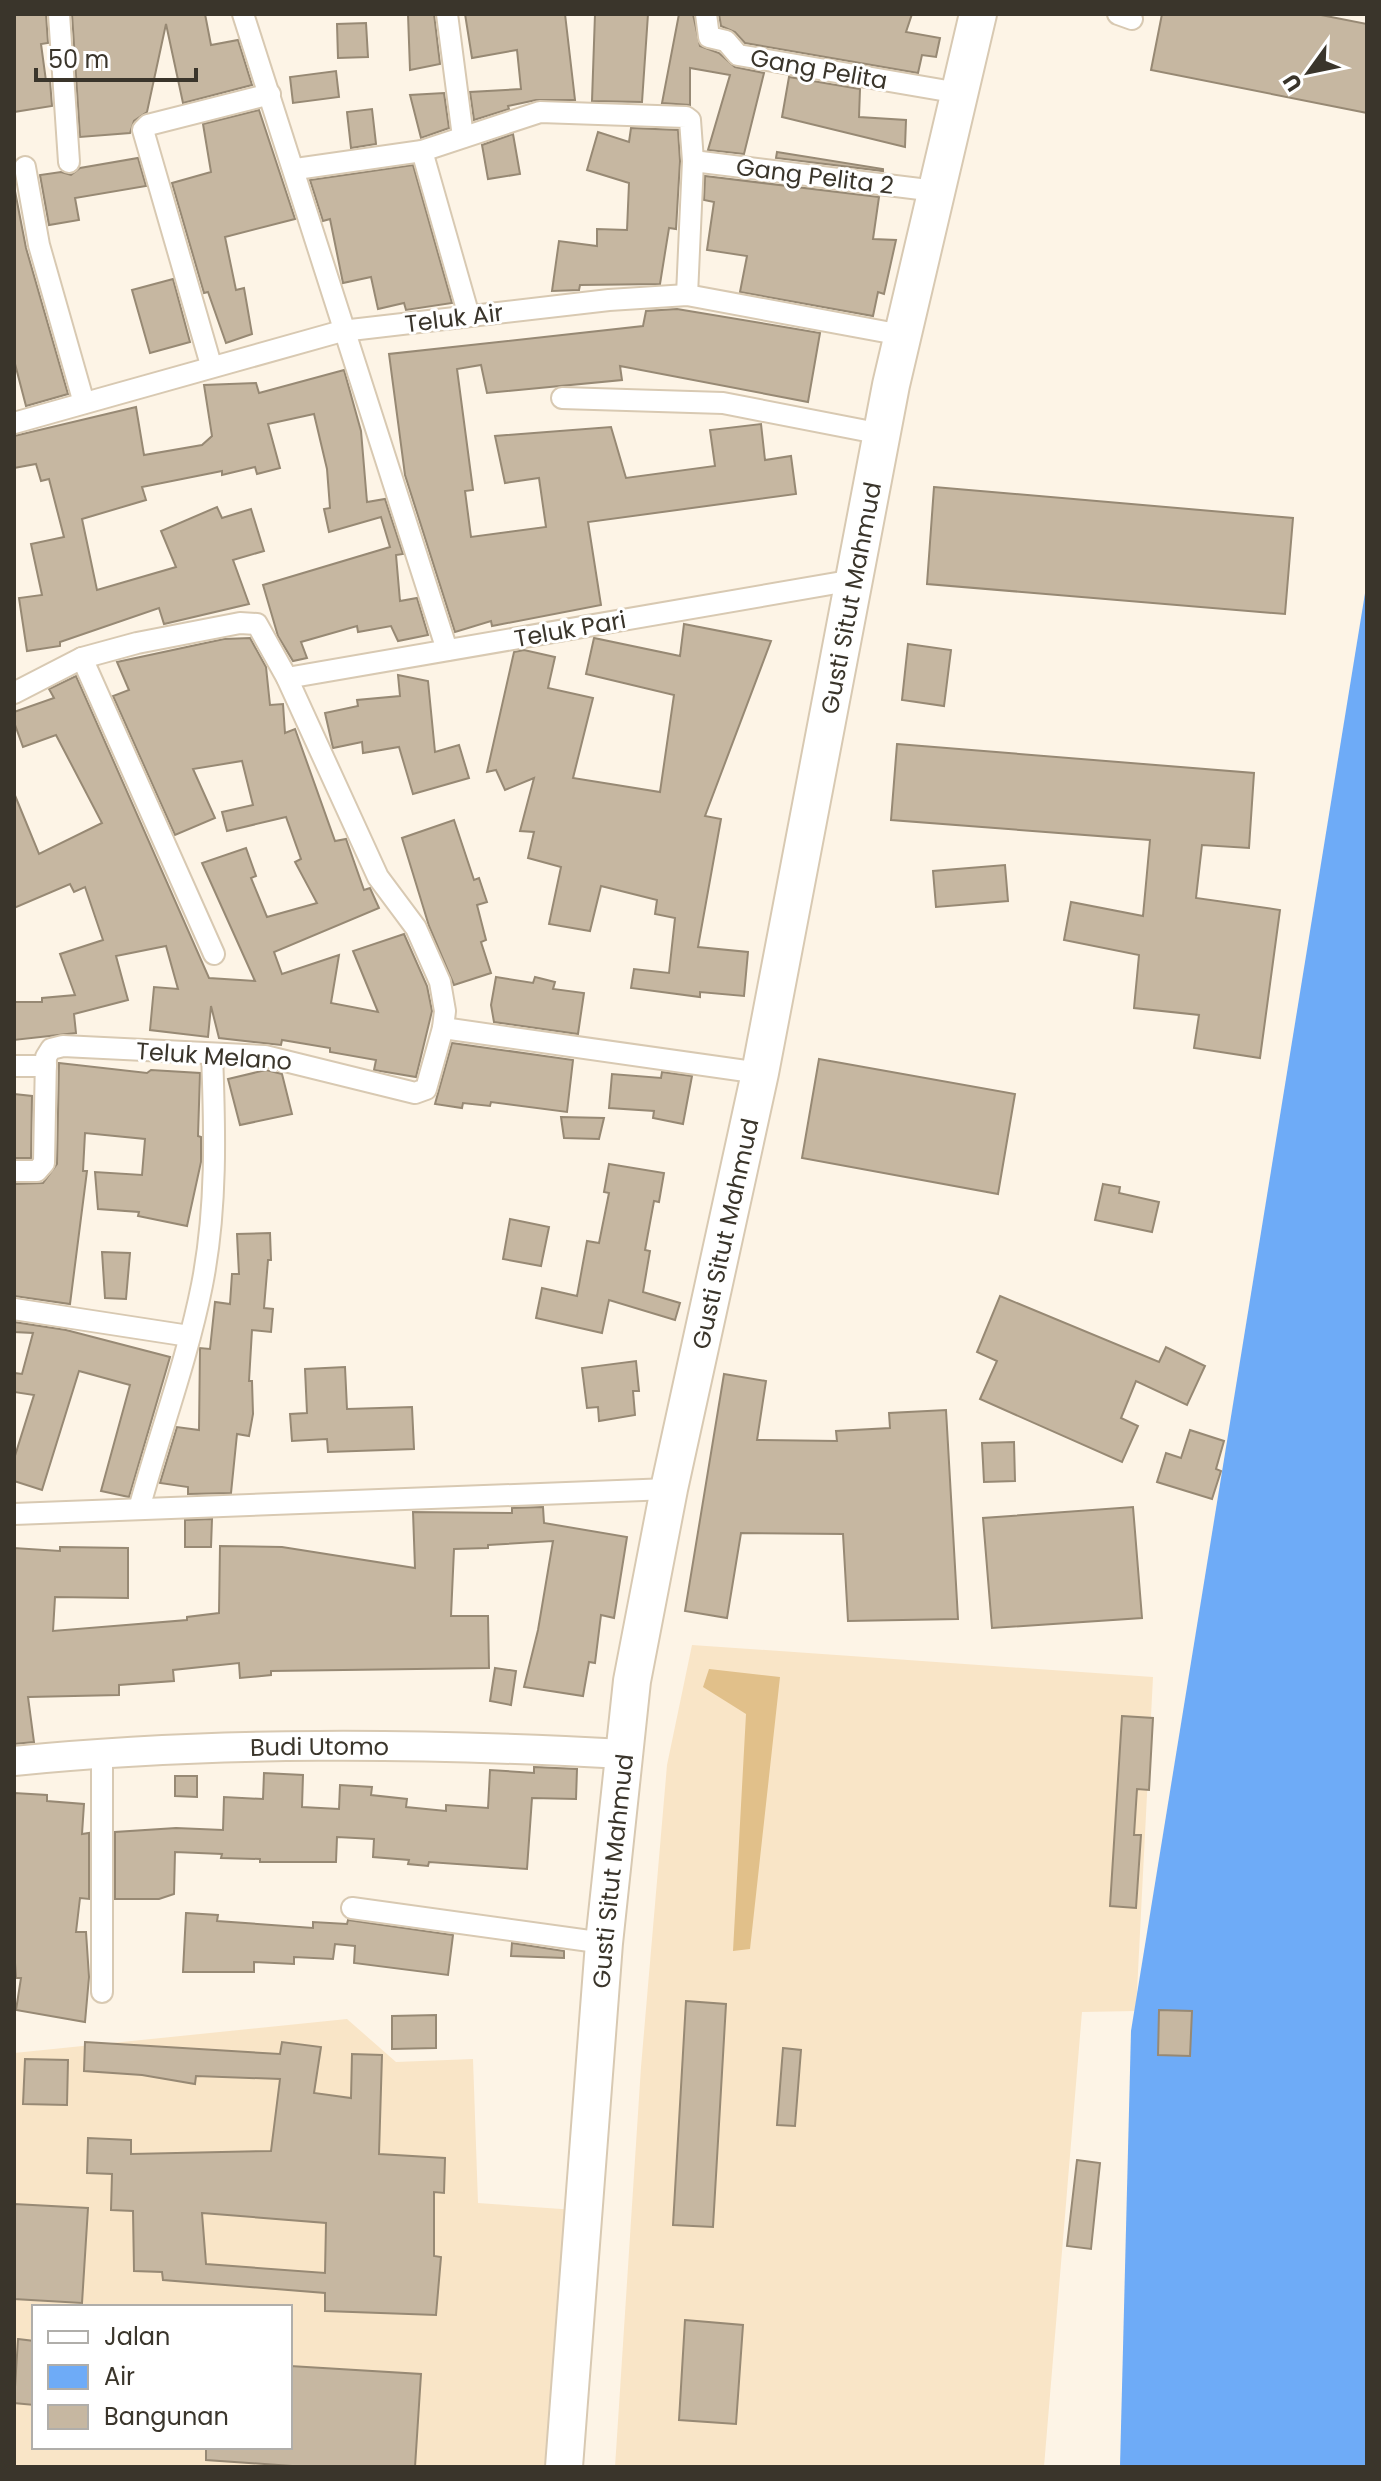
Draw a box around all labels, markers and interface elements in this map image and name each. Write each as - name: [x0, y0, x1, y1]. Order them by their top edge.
- scale bar: [36, 32, 196, 82]
- north arrow: [1269, 32, 1349, 112]
- street label: Gang Pelita: [748, 41, 890, 97]
- text: 50 m: [48, 43, 109, 76]
- text: U: [1275, 68, 1310, 98]
- street label: Gang Pelita 2: [734, 150, 896, 202]
- street label: Teluk Air: [403, 296, 505, 340]
- street label: Gusti Situt Mahmud: [812, 479, 889, 717]
- street label: Teluk Pari: [512, 603, 628, 655]
- street label: Teluk Melano: [135, 1034, 293, 1078]
- street label: Gusti Situt Mahmud: [684, 1115, 766, 1352]
- street label: Budi Utomo: [250, 1729, 389, 1763]
- street label: Gusti Situt Mahmud: [584, 1752, 641, 1989]
- legend: [32, 2305, 292, 2449]
- text: Jalan: [104, 2320, 170, 2353]
- text: Air: [104, 2360, 135, 2393]
- text: Bangunan: [104, 2400, 229, 2433]

